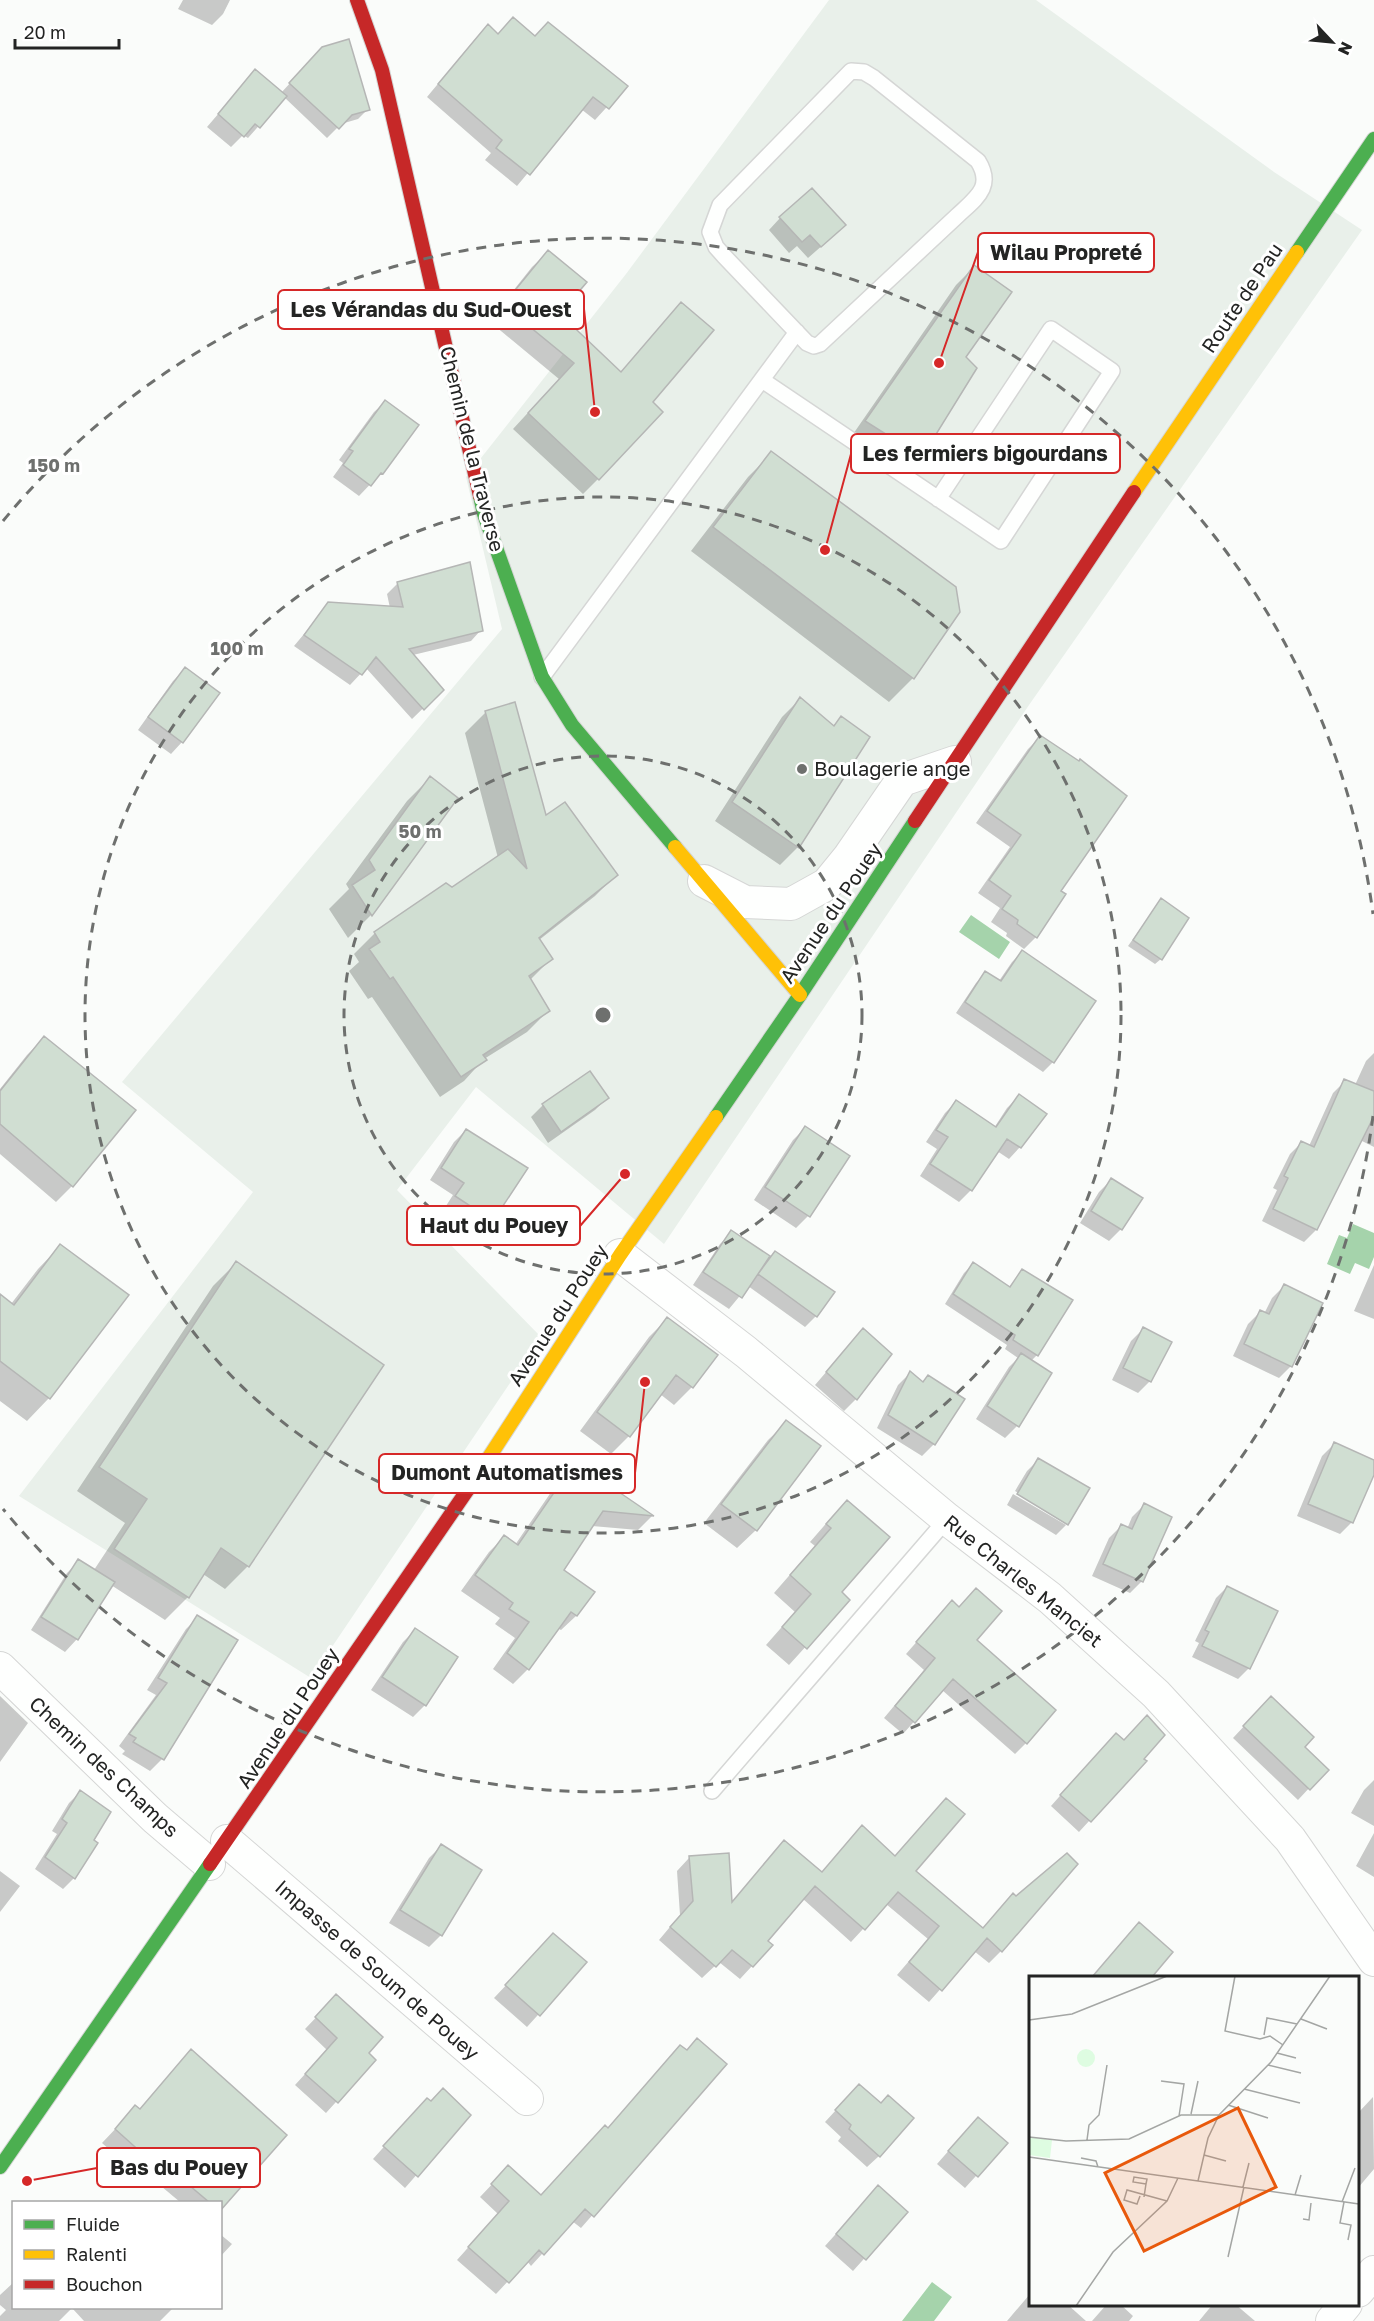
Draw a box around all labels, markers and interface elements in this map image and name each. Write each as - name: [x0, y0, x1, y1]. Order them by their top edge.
- scale bar: [15, 12, 118, 50]
- north arrow: [1302, 12, 1362, 72]
- text: 20 m: [24, 21, 66, 43]
- text: N: [1334, 39, 1357, 58]
- callout: Wilau Propreté: [978, 233, 1154, 272]
- street label: Route de Pau: [1196, 238, 1287, 357]
- text: Wilau Propreté: [990, 239, 1142, 265]
- callout: Les Vérandas du Sud-Ouest: [278, 290, 584, 329]
- text: Les Vérandas du Sud-Ouest: [290, 296, 572, 322]
- street label: Chemin de la Traverse: [436, 344, 510, 554]
- callout: Les fermiers bigourdans: [851, 434, 1120, 473]
- text: Les fermiers bigourdans: [862, 440, 1108, 466]
- text: 150 m: [28, 454, 80, 476]
- text: 100 m: [211, 637, 263, 659]
- place label: Boulagerie ange: [814, 756, 970, 780]
- marker: Boulagerie ange: [795, 762, 809, 776]
- text: 50 m: [399, 820, 441, 842]
- street label: Avenue du Pouey: [774, 838, 886, 987]
- centre of rings: [593, 1005, 613, 1025]
- callout: Haut du Pouey: [407, 1206, 580, 1245]
- text: Haut du Pouey: [420, 1212, 569, 1238]
- street label: Avenue du Pouey: [502, 1239, 612, 1390]
- callout: Dumont Automatismes: [379, 1454, 635, 1493]
- text: Dumont Automatismes: [391, 1459, 623, 1485]
- street label: Rue Charles Manciet: [940, 1509, 1108, 1652]
- street label: Avenue du Pouey: [231, 1643, 343, 1792]
- street label: Chemin des Champs: [25, 1691, 184, 1842]
- street label: Impasse de Soum de Pouey: [271, 1874, 484, 2064]
- inset map: [1029, 1976, 1359, 2306]
- callout: Bas du Pouey: [97, 2148, 260, 2187]
- text: Bas du Pouey: [110, 2154, 248, 2180]
- legend: [12, 2201, 222, 2309]
- text: Fluide: [66, 2213, 120, 2235]
- text: Ralenti: [66, 2243, 127, 2265]
- text: Bouchon: [66, 2273, 143, 2295]

